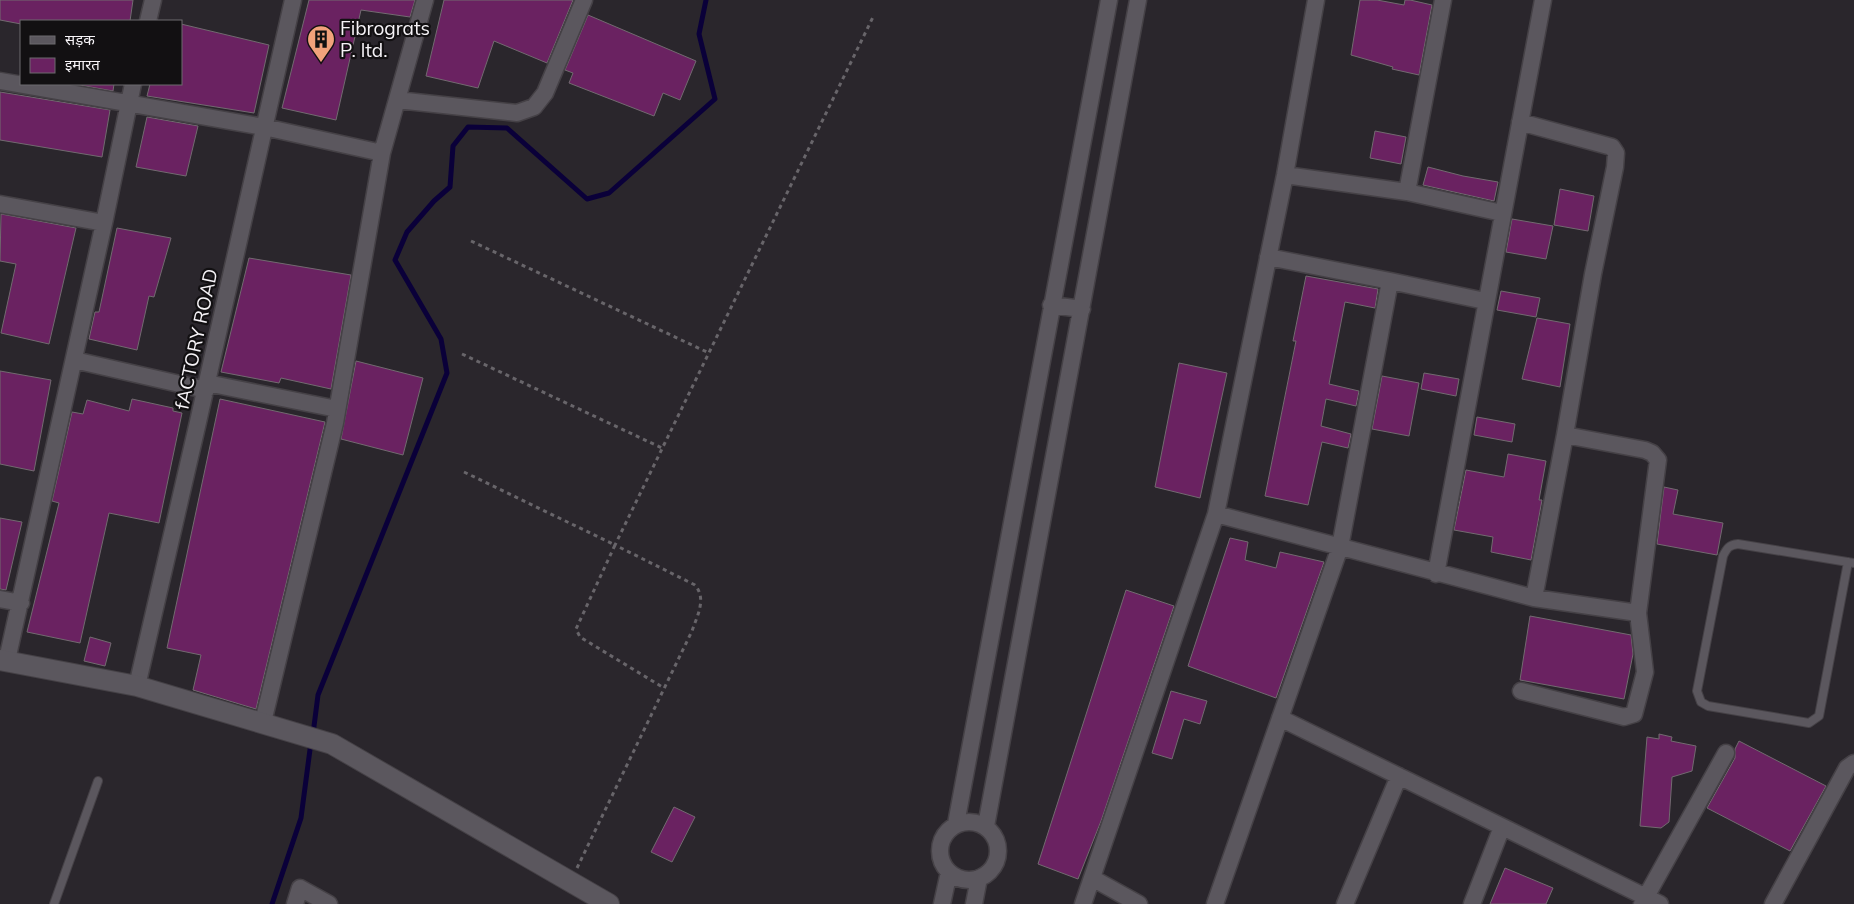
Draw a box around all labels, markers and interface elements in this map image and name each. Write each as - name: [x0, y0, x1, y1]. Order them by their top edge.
- place label: Fibrograts P. ltd.: [340, 16, 430, 62]
- legend: [20, 20, 182, 85]
- building icon: Fibrograts P. ltd.: [306, 24, 336, 63]
- text: सड़क: [65, 30, 95, 49]
- text: इमारत: [65, 55, 100, 74]
- street label: fACTORY ROAD: [169, 266, 223, 412]

